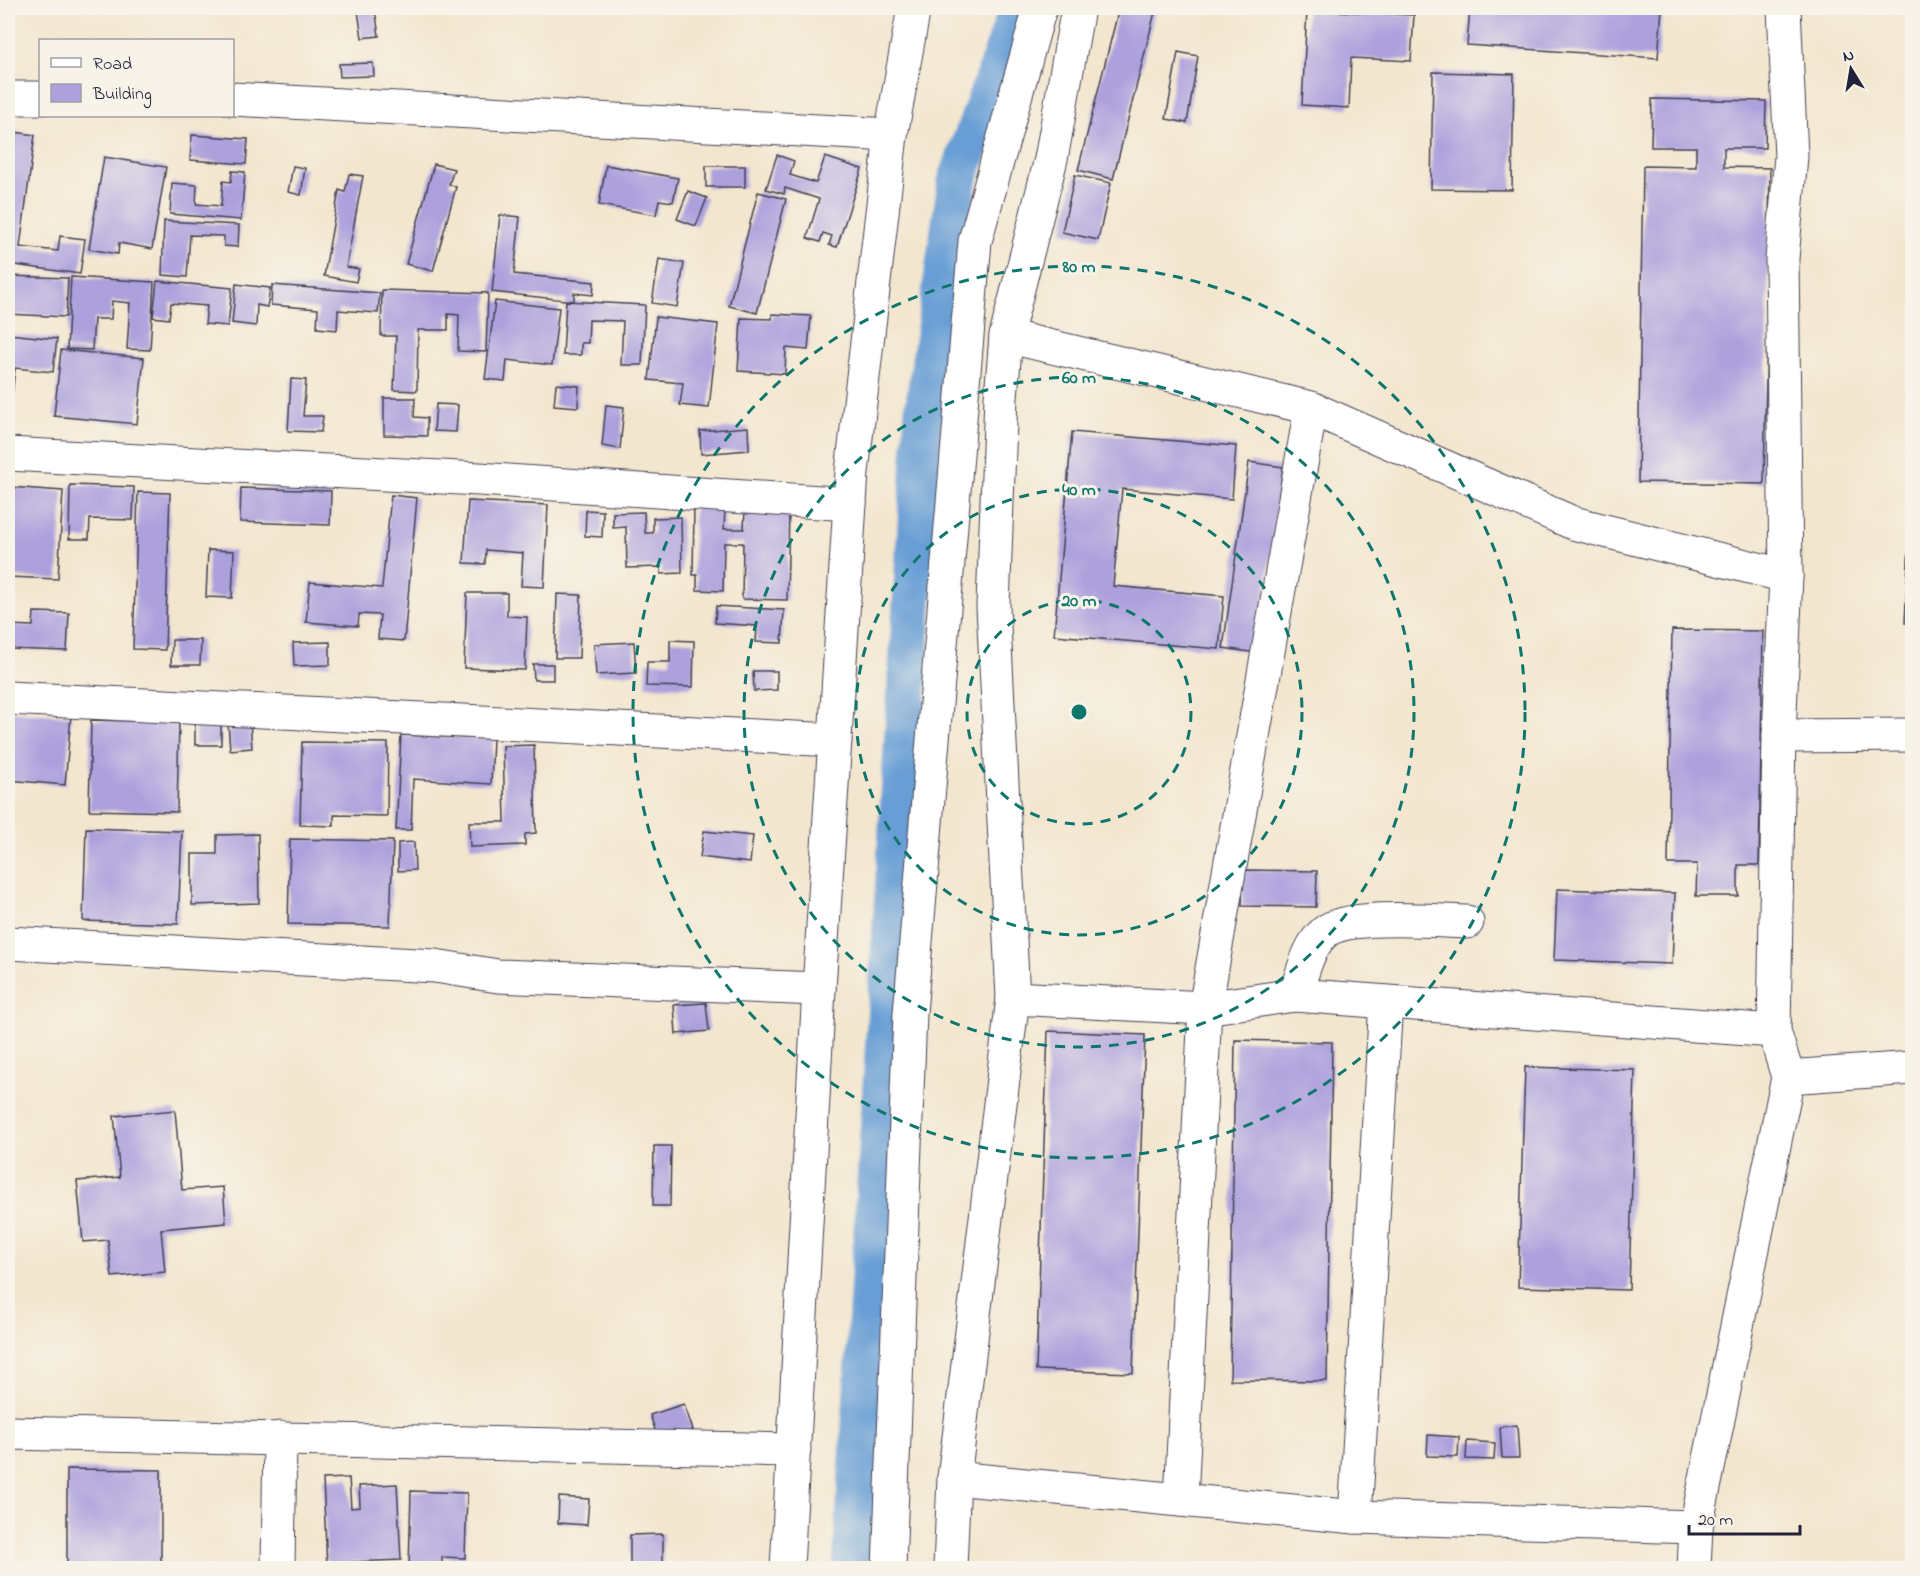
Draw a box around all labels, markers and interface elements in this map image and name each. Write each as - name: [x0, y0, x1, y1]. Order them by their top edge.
- legend: [39, 39, 234, 117]
- north arrow: [1821, 39, 1881, 99]
- text: N: [1841, 43, 1856, 69]
- text: Road: [93, 52, 132, 78]
- text: Building: [92, 82, 152, 109]
- text: 80 m: [1062, 255, 1096, 281]
- text: 60 m: [1062, 366, 1096, 392]
- text: 40 m: [1062, 478, 1096, 504]
- text: 20 m: [1060, 589, 1097, 615]
- centre of rings: [1069, 702, 1089, 722]
- scale bar: [1689, 1498, 1800, 1536]
- text: 20 m: [1698, 1508, 1733, 1534]

